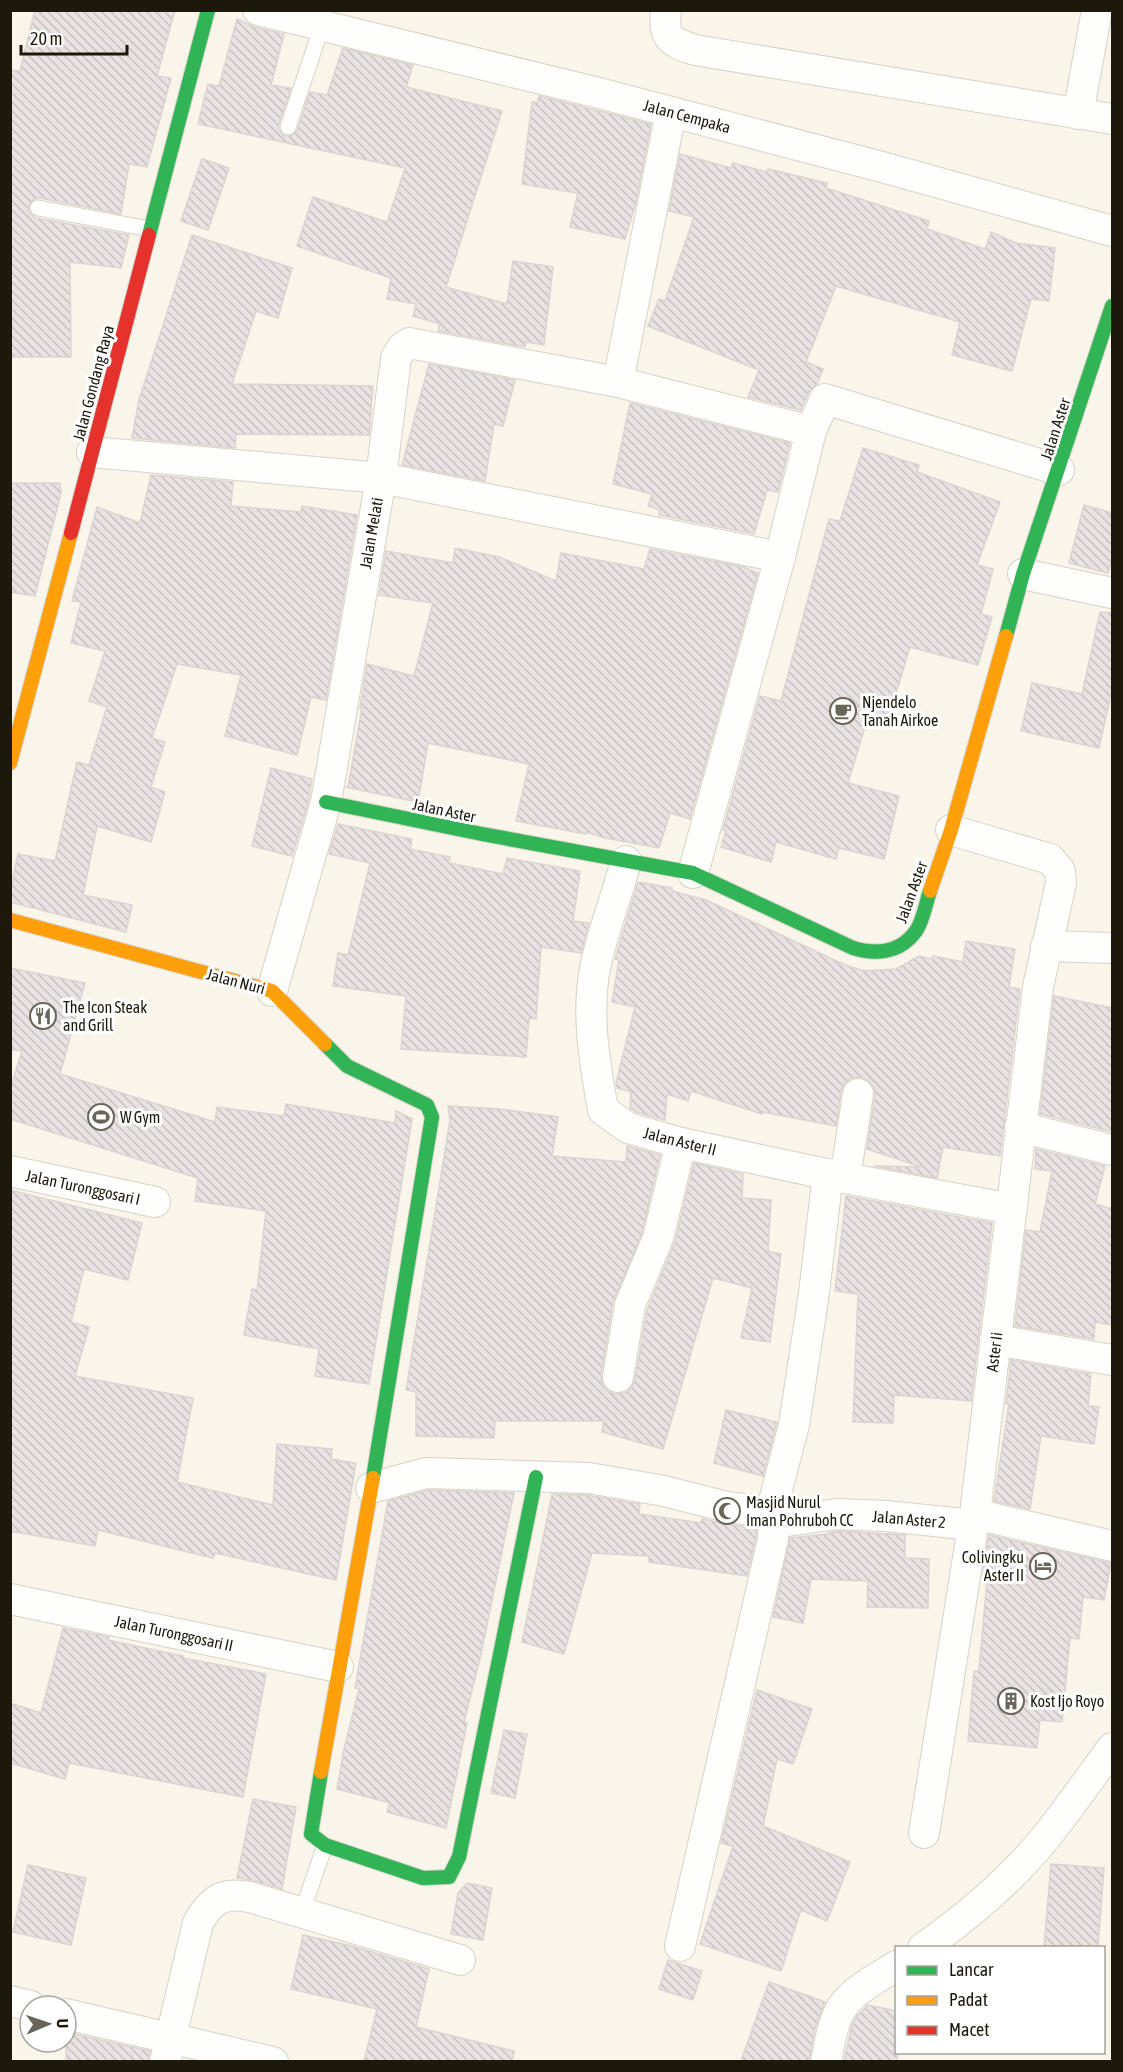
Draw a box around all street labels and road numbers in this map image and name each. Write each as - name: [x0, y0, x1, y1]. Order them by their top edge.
- street label: Jalan Cempaka: [641, 96, 733, 137]
- street label: Jalan Gondang Raya: [69, 323, 118, 443]
- street label: Jalan Aster: [1037, 395, 1074, 462]
- street label: Jalan Melati: [356, 496, 386, 570]
- street label: Jalan Aster: [411, 795, 477, 826]
- street label: Jalan Aster: [892, 859, 931, 925]
- street label: Jalan Nuri: [205, 965, 267, 997]
- street label: Jalan Aster II: [642, 1123, 718, 1159]
- street label: Jalan Turonggosari I: [24, 1166, 142, 1209]
- street label: Aster Ii: [983, 1331, 1005, 1373]
- street label: Jalan Aster 2: [871, 1507, 947, 1531]
- street label: Jalan Turonggosari II: [113, 1612, 235, 1655]

